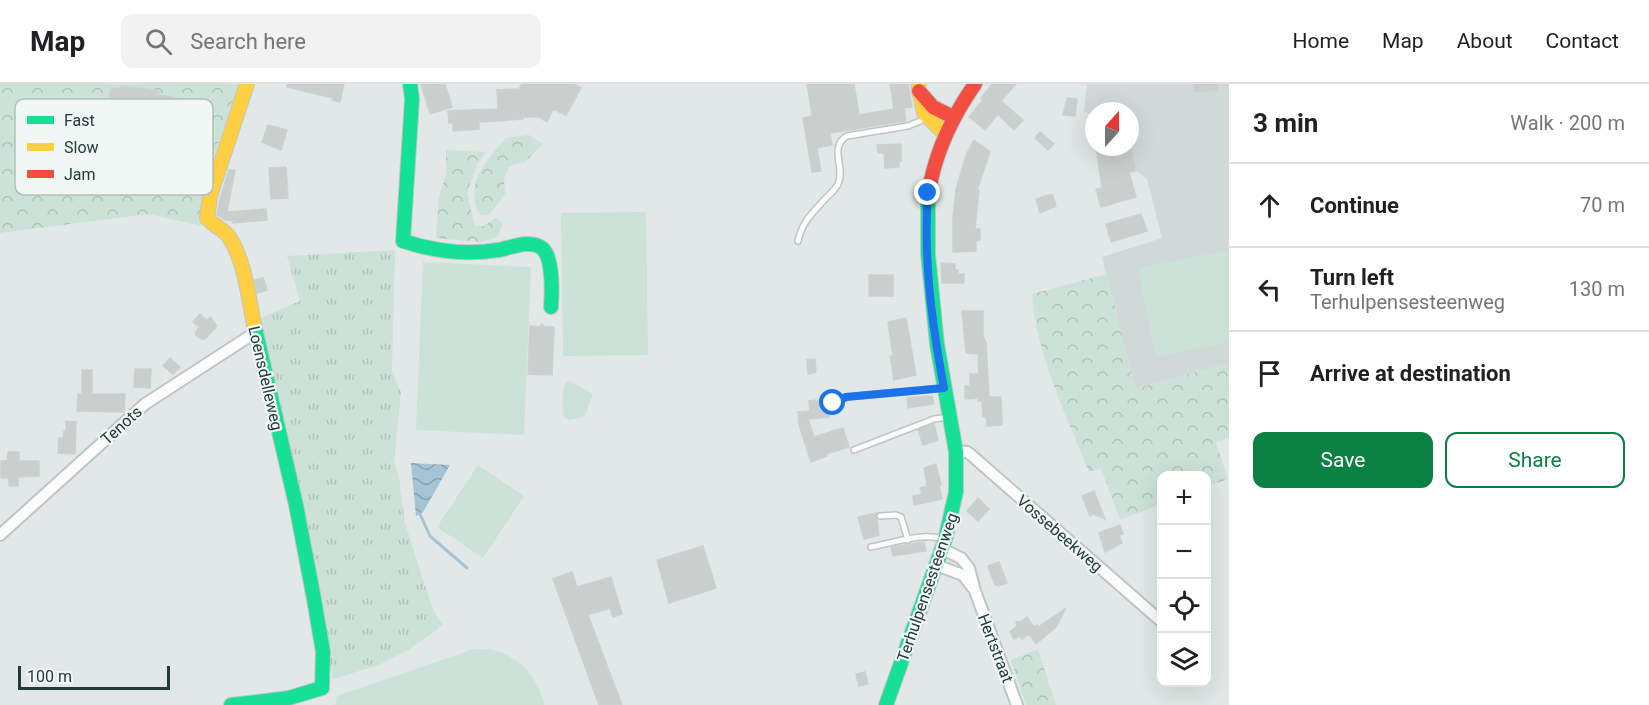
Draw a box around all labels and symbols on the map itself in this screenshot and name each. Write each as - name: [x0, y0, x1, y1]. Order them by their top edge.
- legend: [15, 99, 213, 195]
- north arrow: [1085, 102, 1139, 156]
- text: Fast: [64, 111, 95, 130]
- text: Slow: [64, 138, 99, 157]
- text: Jam: [64, 165, 96, 184]
- route end: [914, 179, 940, 205]
- street label: Loensdelleweg: [244, 324, 287, 432]
- route start: [819, 389, 845, 415]
- street label: Tenots: [97, 402, 146, 449]
- street label: Vossebeekweg: [1013, 491, 1106, 576]
- street label: Terhulpensesteenweg: [893, 510, 962, 664]
- street label: Hertstraat: [974, 611, 1017, 685]
- scale bar: [18, 663, 170, 690]

